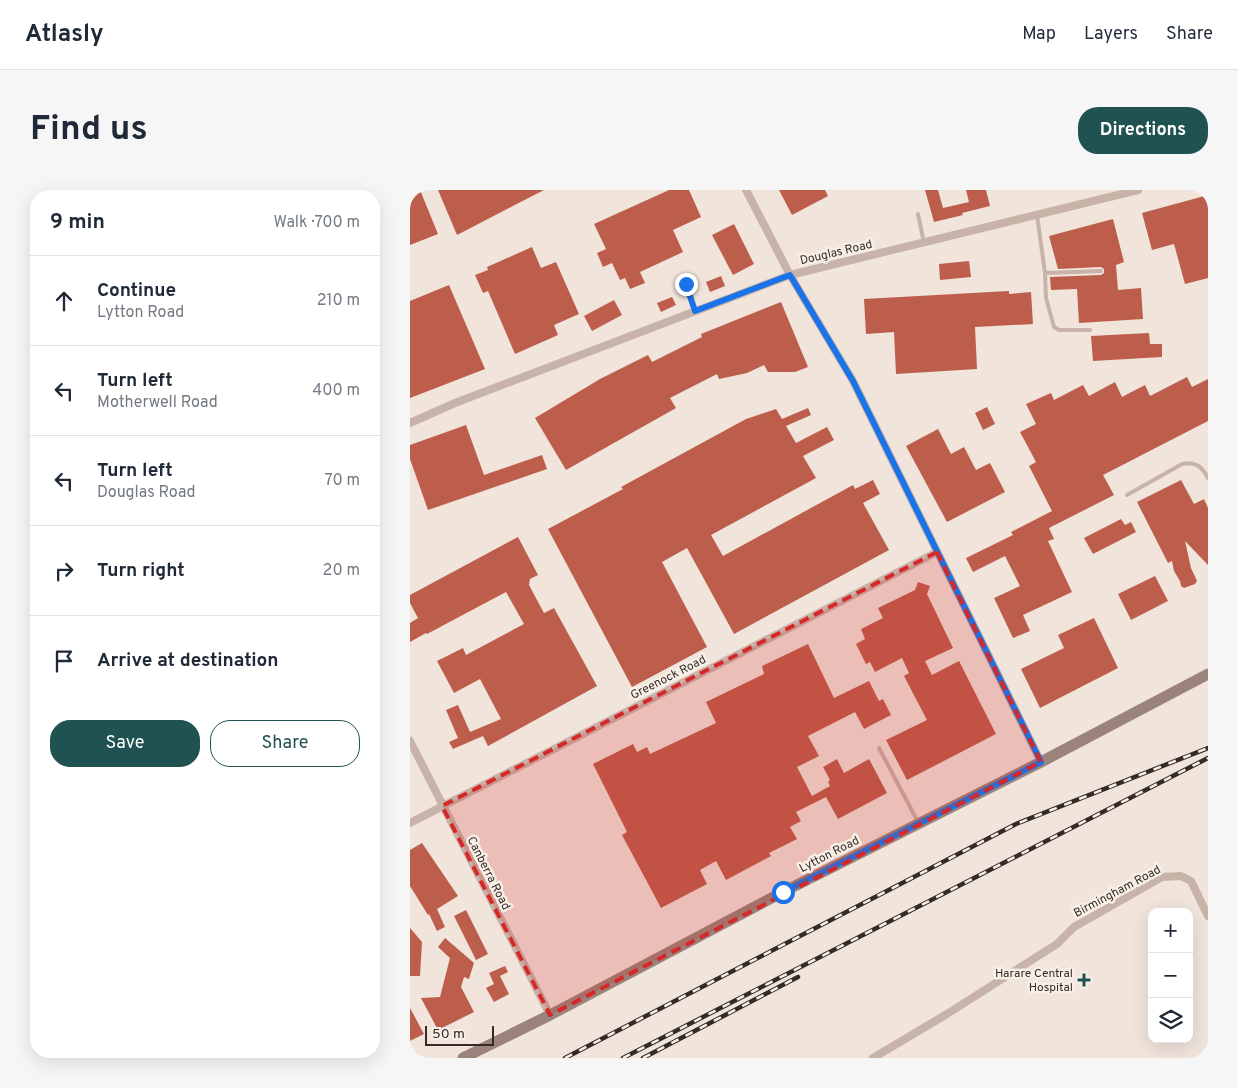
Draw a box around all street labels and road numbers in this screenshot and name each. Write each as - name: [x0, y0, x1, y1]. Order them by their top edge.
- street label: Douglas Road: [798, 237, 874, 269]
- street label: Greenock Road: [628, 652, 709, 704]
- street label: Lytton Road: [797, 833, 862, 877]
- street label: Canberra Road: [463, 834, 513, 913]
- street label: Birmingham Road: [1071, 862, 1164, 922]

